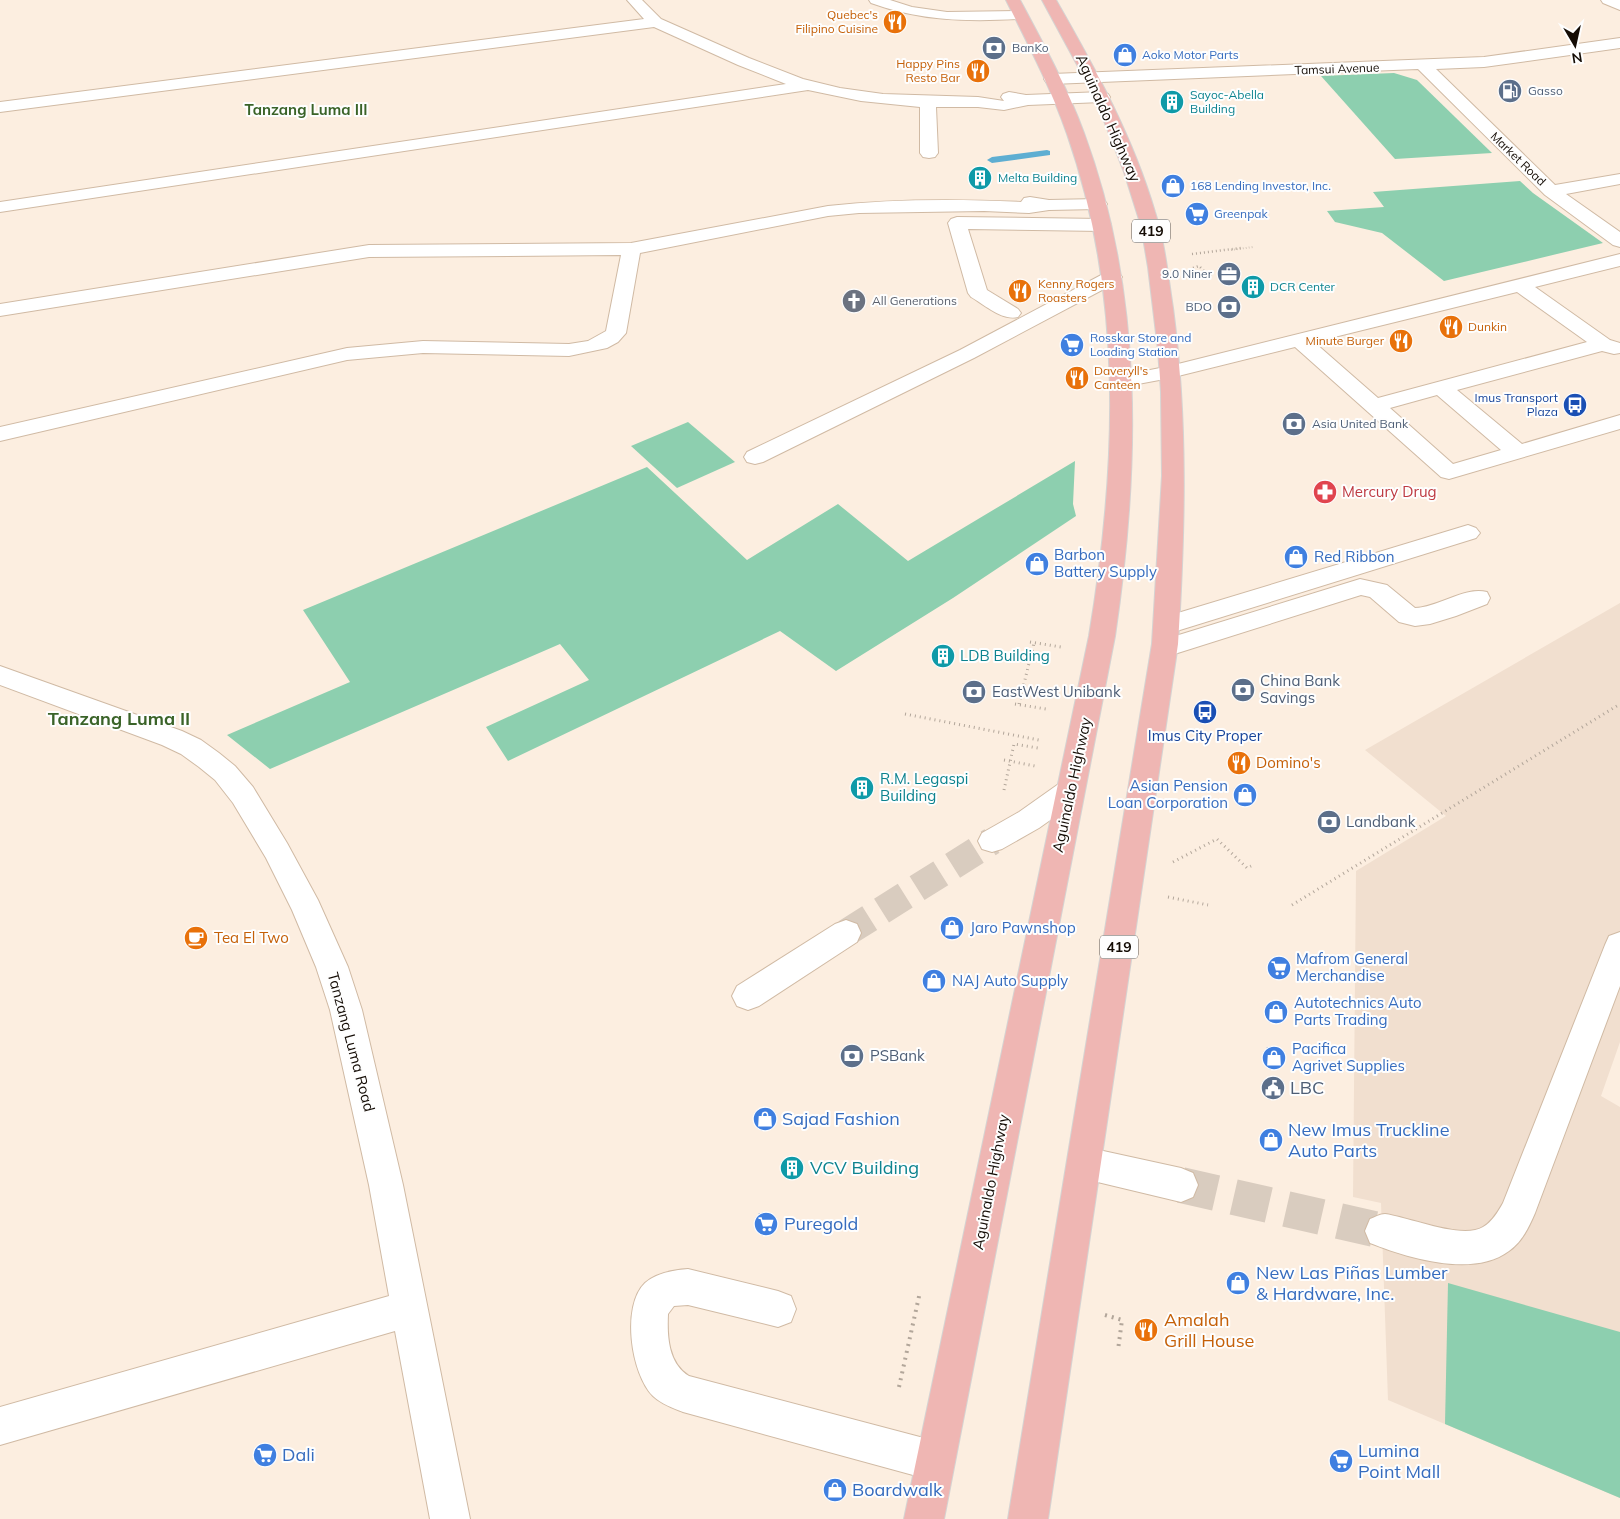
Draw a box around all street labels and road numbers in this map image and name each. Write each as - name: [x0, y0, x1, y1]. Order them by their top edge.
- street label: Aguinaldo Highway: [1072, 51, 1145, 185]
- street label: Tamsui Avenue: [1294, 60, 1380, 77]
- street label: Market Road: [1488, 129, 1549, 189]
- road number: 419: [1132, 220, 1170, 242]
- street label: Aguinaldo Highway: [1048, 716, 1095, 854]
- road number: 419: [1100, 936, 1138, 959]
- street label: Tanzang Luma Road: [324, 970, 379, 1114]
- street label: Aguinaldo Highway: [968, 1112, 1013, 1251]

